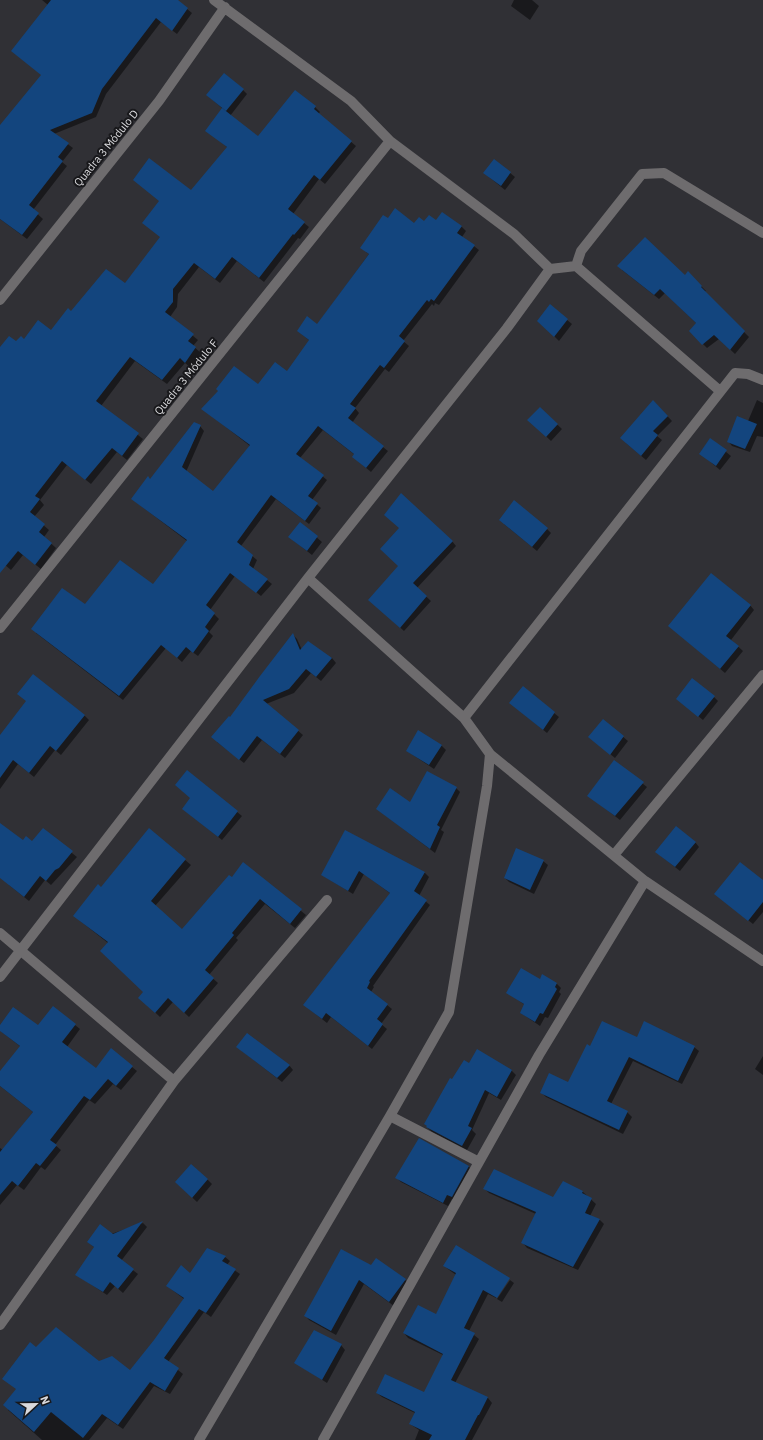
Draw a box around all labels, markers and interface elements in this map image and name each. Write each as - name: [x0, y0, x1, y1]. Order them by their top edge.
- street label: Quadra 3 Módulo D: [71, 107, 141, 189]
- street label: Quadra 3 Módulo F: [151, 336, 221, 418]
- north arrow: [16, 1384, 56, 1424]
- text: N: [37, 1394, 53, 1407]

